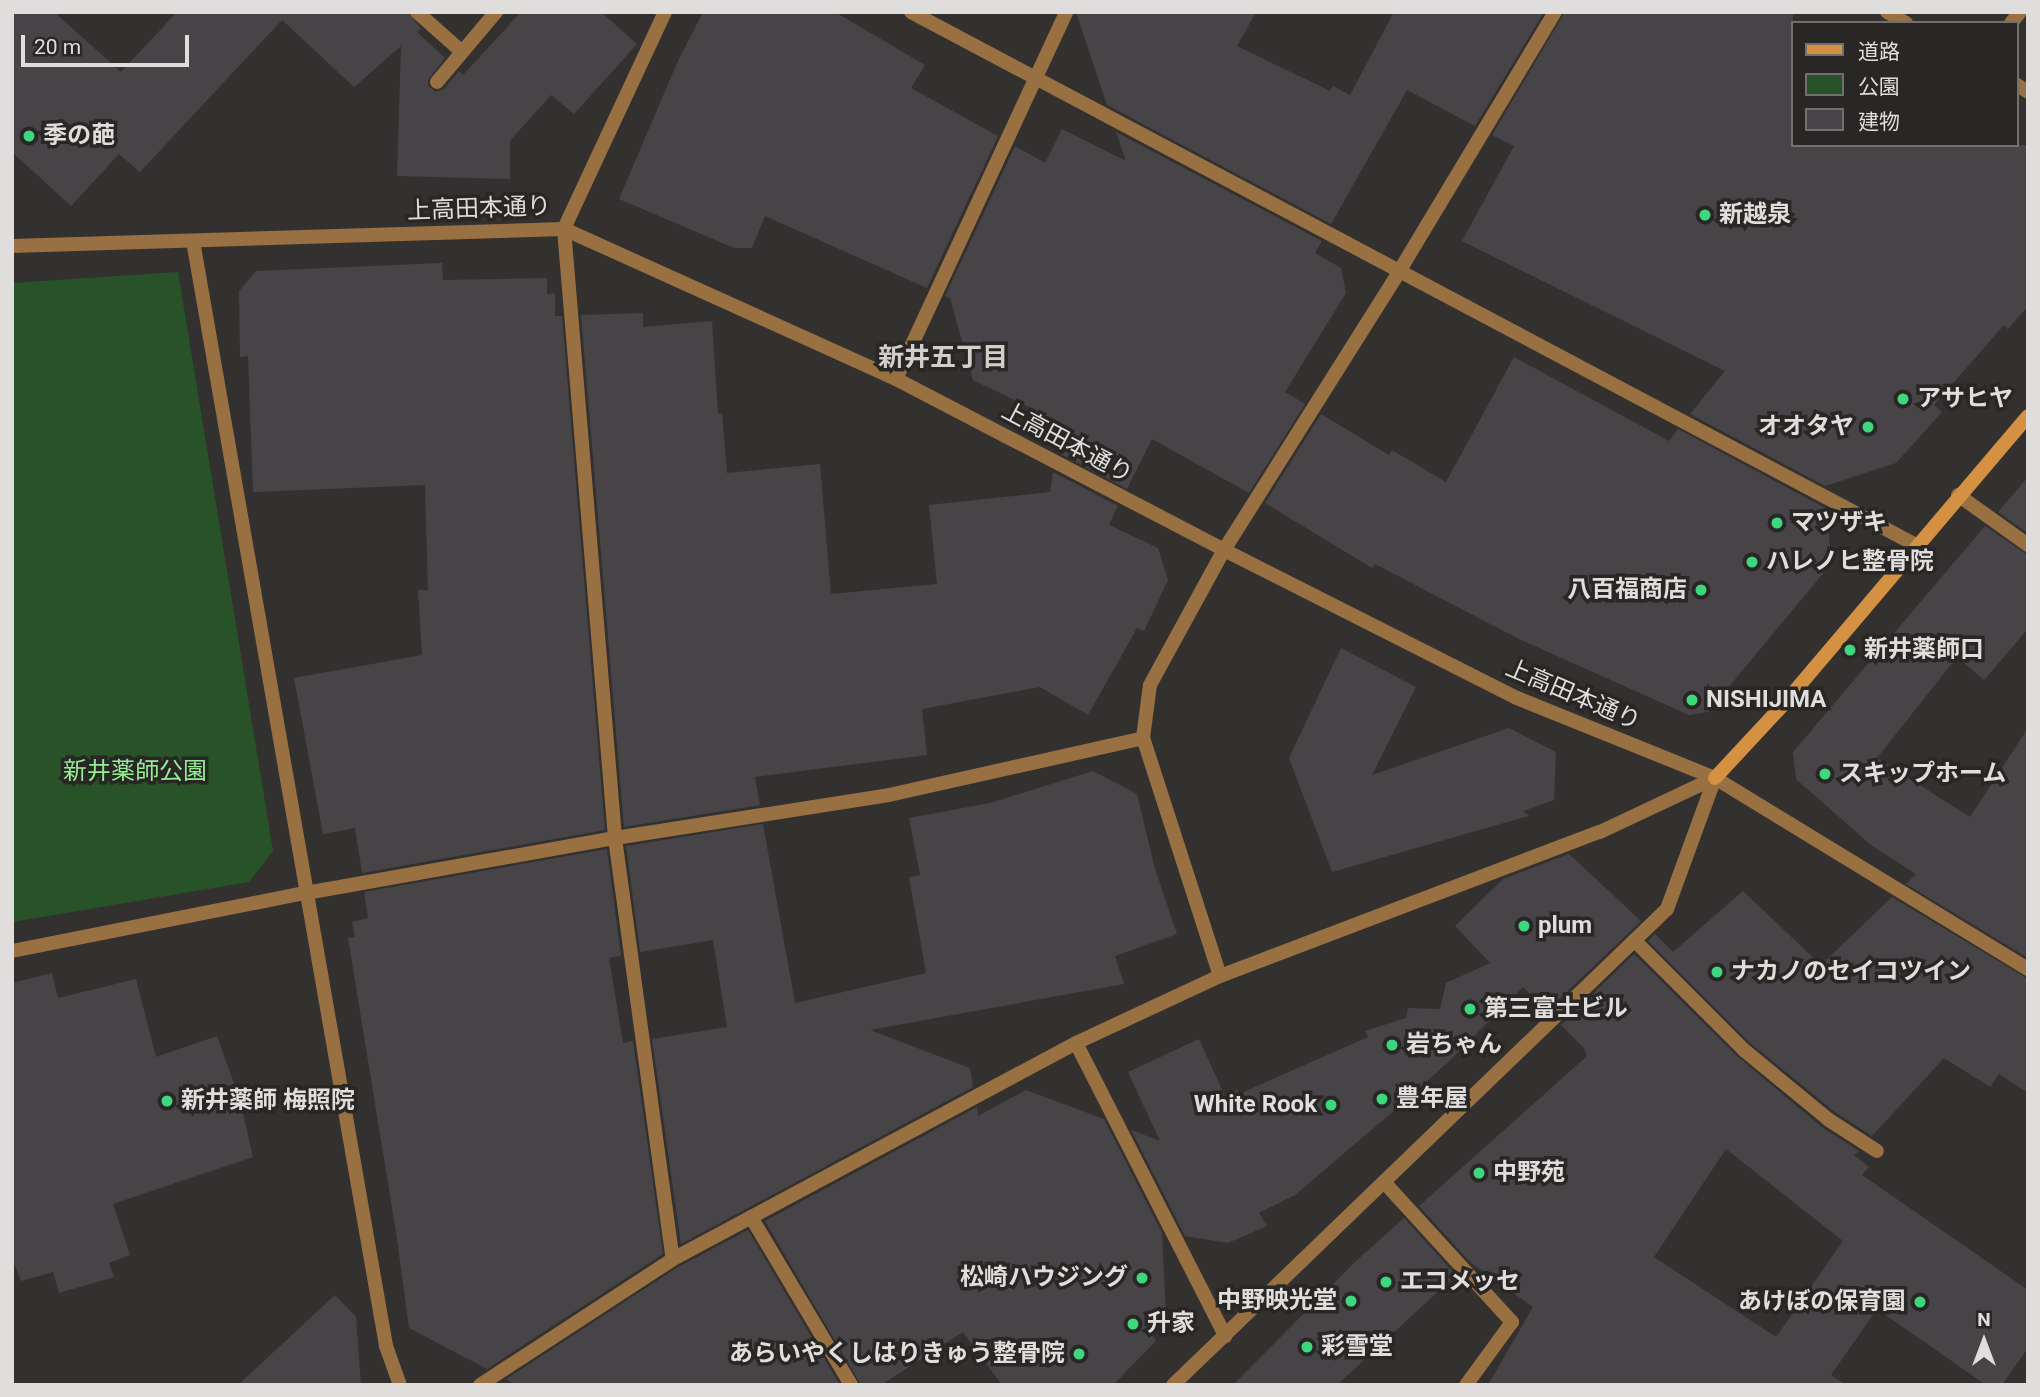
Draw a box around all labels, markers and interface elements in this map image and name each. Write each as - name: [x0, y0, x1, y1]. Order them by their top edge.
- scale bar: [24, 21, 192, 65]
- legend: [1792, 21, 2019, 147]
- text: 20 m: [34, 35, 81, 59]
- text: 道路: [1858, 40, 1900, 64]
- text: 公園: [1858, 75, 1900, 99]
- text: 建物: [1858, 110, 1900, 134]
- place label: 季の葩: [43, 122, 115, 150]
- marker: 季の葩: [21, 128, 37, 144]
- street label: 上高田本通り: [407, 192, 551, 226]
- place label: 新越泉: [1719, 201, 1791, 229]
- marker: 新越泉: [1697, 207, 1713, 223]
- district label: 新井五丁目: [878, 342, 1008, 374]
- place label: アサヒヤ: [1917, 385, 2013, 413]
- marker: アサヒヤ: [1895, 391, 1911, 407]
- street label: 上高田本通り: [997, 396, 1137, 490]
- place label: オオタヤ: [1758, 413, 1854, 441]
- marker: オオタヤ: [1860, 419, 1876, 435]
- place label: マツザキ: [1791, 509, 1887, 537]
- marker: マツザキ: [1769, 515, 1785, 531]
- place label: ハレノヒ整骨院: [1766, 548, 1934, 576]
- marker: ハレノヒ整骨院: [1744, 554, 1760, 570]
- place label: 八百福商店: [1567, 576, 1687, 604]
- marker: 八百福商店: [1693, 582, 1709, 598]
- place label: 新井薬師口: [1864, 636, 1984, 664]
- marker: 新井薬師口: [1842, 642, 1858, 658]
- street label: 上高田本通り: [1501, 654, 1645, 736]
- place label: NISHIJIMA: [1706, 686, 1826, 714]
- marker: NISHIJIMA: [1684, 692, 1700, 708]
- park label: 新井薬師公園: [63, 758, 207, 786]
- place label: スキップホーム: [1839, 760, 2007, 788]
- marker: スキップホーム: [1817, 766, 1833, 782]
- place label: plum: [1538, 912, 1592, 940]
- marker: plum: [1516, 918, 1532, 934]
- place label: ナカノのセイコツイン: [1731, 958, 1971, 986]
- marker: ナカノのセイコツイン: [1709, 964, 1725, 980]
- place label: 第三富士ビル: [1484, 995, 1628, 1023]
- marker: 第三富士ビル: [1462, 1001, 1478, 1017]
- place label: 岩ちゃん: [1406, 1031, 1502, 1059]
- marker: 岩ちゃん: [1384, 1037, 1400, 1053]
- place label: 豊年屋: [1396, 1085, 1468, 1113]
- place label: 新井薬師 梅照院: [181, 1087, 355, 1115]
- place label: White Rook: [1194, 1091, 1317, 1119]
- marker: 豊年屋: [1374, 1091, 1390, 1107]
- marker: 新井薬師 梅照院: [159, 1093, 175, 1109]
- marker: White Rook: [1323, 1097, 1339, 1113]
- place label: 中野苑: [1493, 1159, 1565, 1187]
- marker: 中野苑: [1471, 1165, 1487, 1181]
- place label: 松崎ハウジング: [960, 1264, 1128, 1292]
- place label: エコメッセ: [1400, 1268, 1520, 1296]
- marker: 松崎ハウジング: [1134, 1270, 1150, 1286]
- marker: エコメッセ: [1378, 1274, 1394, 1290]
- place label: 中野映光堂: [1217, 1287, 1337, 1315]
- place label: あけぼの保育園: [1738, 1288, 1906, 1316]
- marker: 中野映光堂: [1343, 1293, 1359, 1309]
- marker: あけぼの保育園: [1912, 1294, 1928, 1310]
- north arrow: [1949, 1306, 2019, 1376]
- text: N: [1977, 1308, 1991, 1331]
- place label: 升家: [1147, 1310, 1195, 1338]
- marker: 升家: [1125, 1316, 1141, 1332]
- place label: 彩雪堂: [1321, 1333, 1393, 1361]
- marker: 彩雪堂: [1299, 1339, 1315, 1355]
- place label: あらいやくしはりきゅう整骨院: [729, 1340, 1065, 1368]
- marker: あらいやくしはりきゅう整骨院: [1071, 1346, 1087, 1362]

